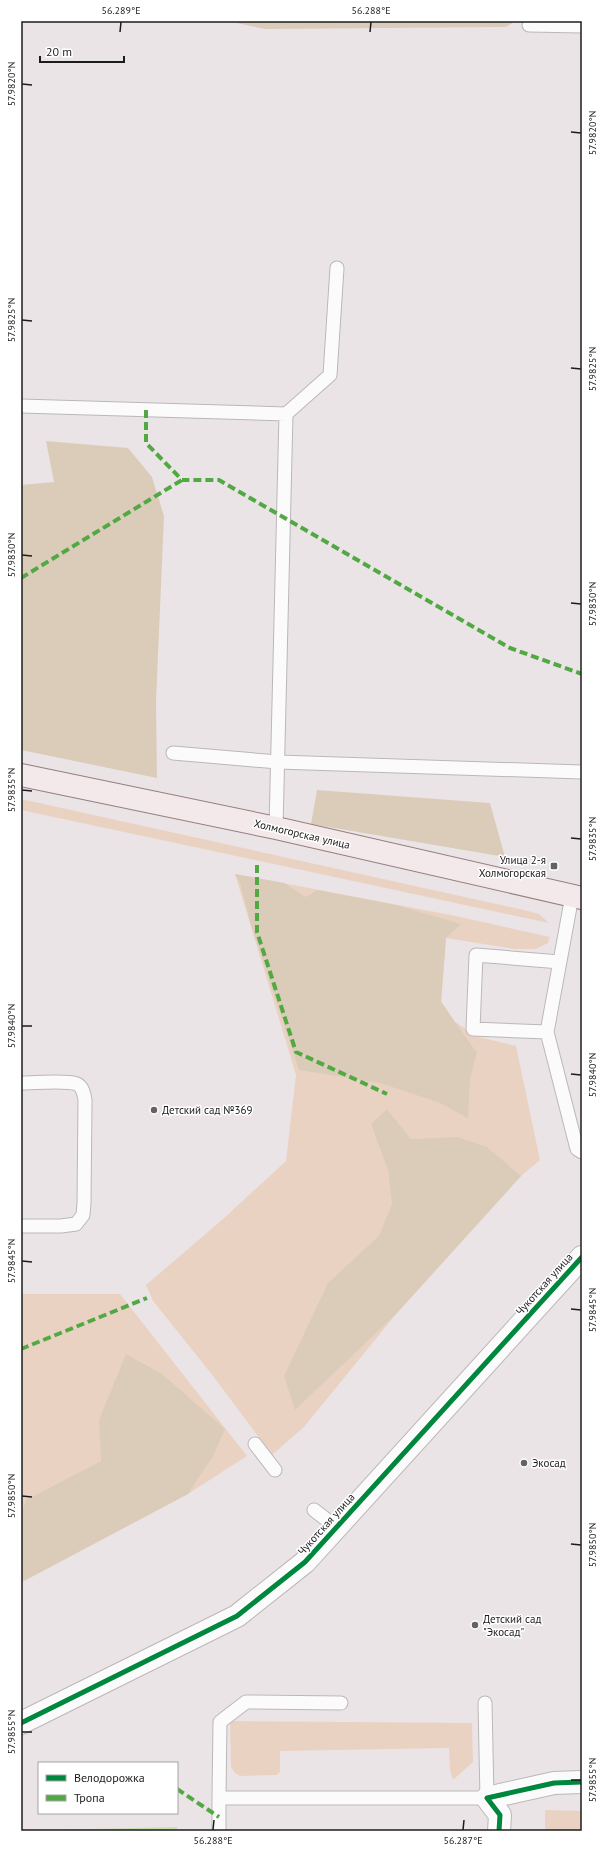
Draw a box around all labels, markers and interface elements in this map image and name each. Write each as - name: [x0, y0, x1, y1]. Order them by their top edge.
- text: 56.289°E: [102, 4, 141, 17]
- text: 56.288°E: [352, 4, 391, 17]
- scale bar: [40, 38, 124, 64]
- text: 20 m: [46, 44, 72, 59]
- text: 57.9820°N: [5, 62, 18, 106]
- text: 57.9820°N: [586, 111, 599, 155]
- text: 57.9825°N: [5, 298, 18, 342]
- text: 57.9825°N: [586, 347, 599, 391]
- text: 57.9830°N: [5, 533, 18, 577]
- text: 57.9830°N: [586, 582, 599, 626]
- text: 57.9835°N: [5, 768, 18, 812]
- street label: Холмогорская улица: [253, 816, 351, 852]
- text: 57.9835°N: [586, 817, 599, 861]
- place label: Улица 2-я Холмогорская: [479, 853, 546, 880]
- marker: Улица 2-я Холмогорская: [549, 861, 559, 871]
- text: 57.9840°N: [5, 1004, 18, 1048]
- text: 57.9840°N: [586, 1053, 599, 1097]
- place label: Детский сад №369: [162, 1103, 253, 1117]
- marker: Детский сад №369: [149, 1105, 159, 1115]
- text: 57.9845°N: [5, 1239, 18, 1283]
- street label: Чукотская улица: [512, 1250, 576, 1318]
- text: 57.9845°N: [586, 1288, 599, 1332]
- place label: Экосад: [532, 1456, 566, 1470]
- marker: Экосад: [519, 1458, 529, 1468]
- text: 57.9850°N: [5, 1474, 18, 1518]
- street label: Чукотская улица: [294, 1490, 358, 1558]
- text: 57.9850°N: [586, 1523, 599, 1567]
- place label: Детский сад "Экосад": [483, 1612, 541, 1639]
- marker: Детский сад "Экосад": [470, 1620, 480, 1630]
- text: 57.9855°N: [5, 1710, 18, 1754]
- text: 57.9855°N: [586, 1758, 599, 1802]
- legend: [38, 1762, 178, 1814]
- text: Велодорожка: [74, 1770, 145, 1785]
- text: Тропа: [74, 1790, 105, 1805]
- text: 56.288°E: [194, 1834, 233, 1847]
- text: 56.287°E: [444, 1834, 483, 1847]

